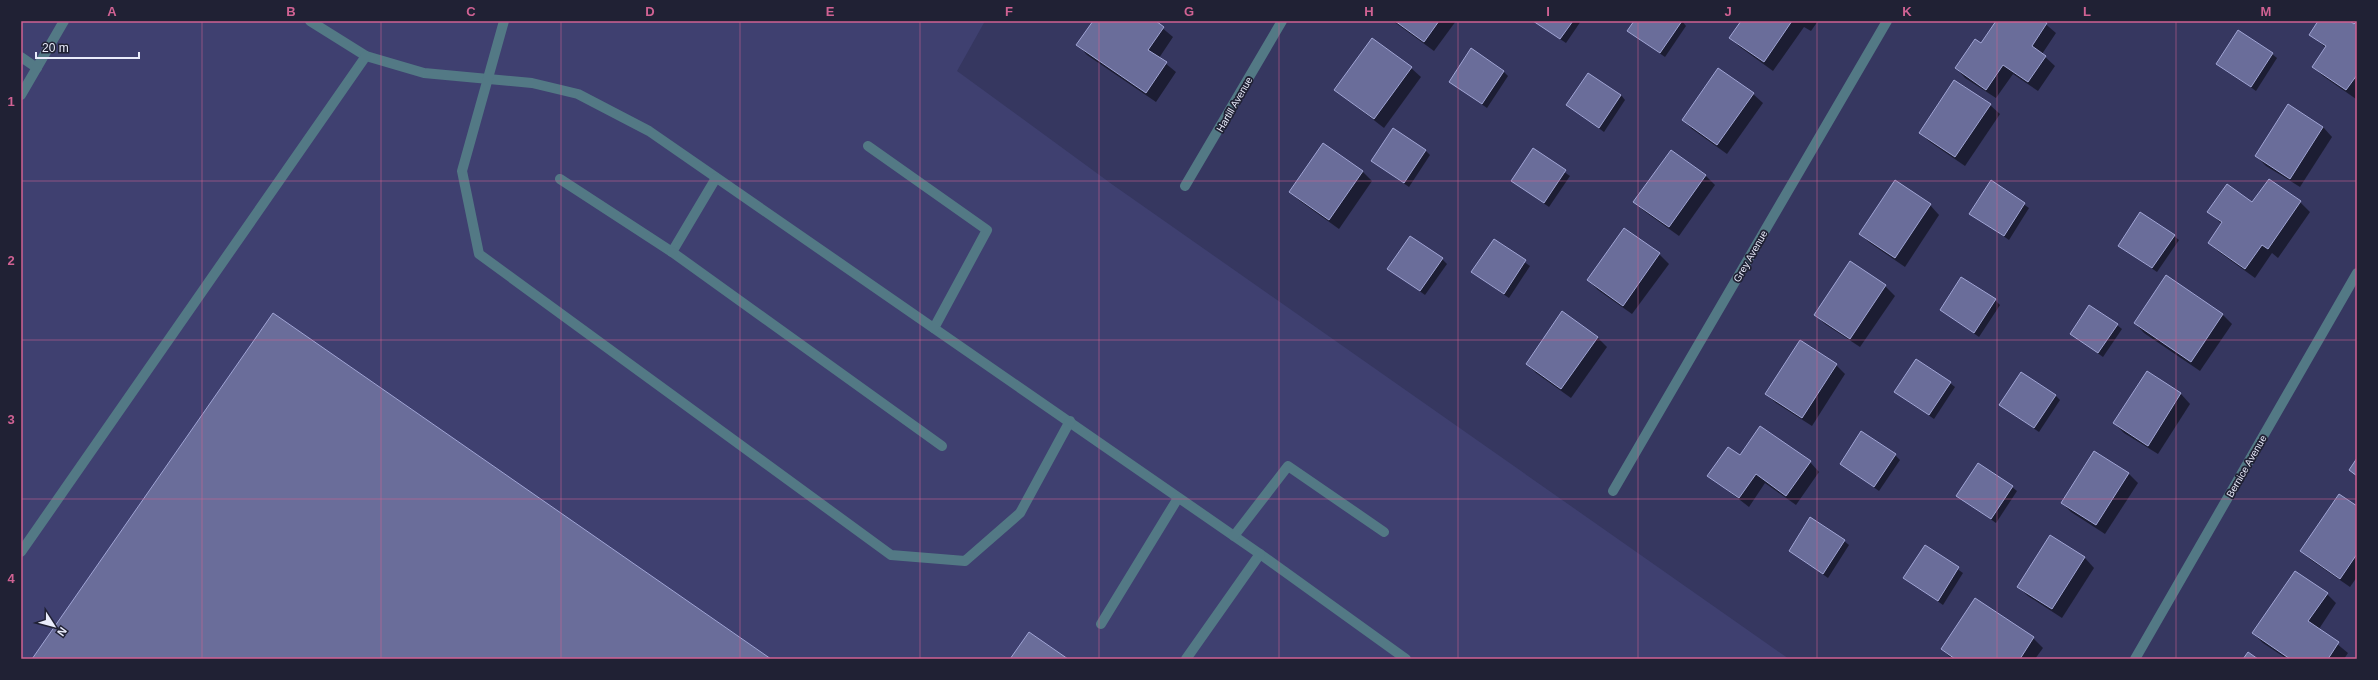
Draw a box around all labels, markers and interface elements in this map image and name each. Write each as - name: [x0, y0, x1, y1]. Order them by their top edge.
- text: A: [107, 4, 117, 19]
- text: B: [286, 4, 296, 19]
- text: C: [466, 4, 476, 19]
- text: D: [645, 4, 655, 19]
- text: E: [826, 4, 835, 19]
- text: F: [1005, 4, 1013, 19]
- text: G: [1184, 4, 1194, 19]
- text: H: [1364, 4, 1374, 19]
- text: I: [1546, 4, 1550, 19]
- text: J: [1724, 4, 1732, 19]
- text: K: [1902, 4, 1912, 19]
- text: L: [2083, 4, 2091, 19]
- text: M: [2261, 4, 2271, 19]
- scale bar: [36, 34, 139, 60]
- text: 20 m: [42, 41, 69, 55]
- street label: Hartill Avenue: [1214, 74, 1255, 134]
- text: 1: [7, 94, 15, 109]
- street label: Grey Avenue: [1731, 228, 1770, 284]
- text: 2: [7, 253, 15, 268]
- text: 3: [7, 412, 15, 427]
- street label: Bernice Avenue: [2224, 433, 2269, 499]
- text: 4: [7, 571, 15, 586]
- north arrow: [34, 606, 74, 646]
- text: N: [55, 625, 69, 639]

